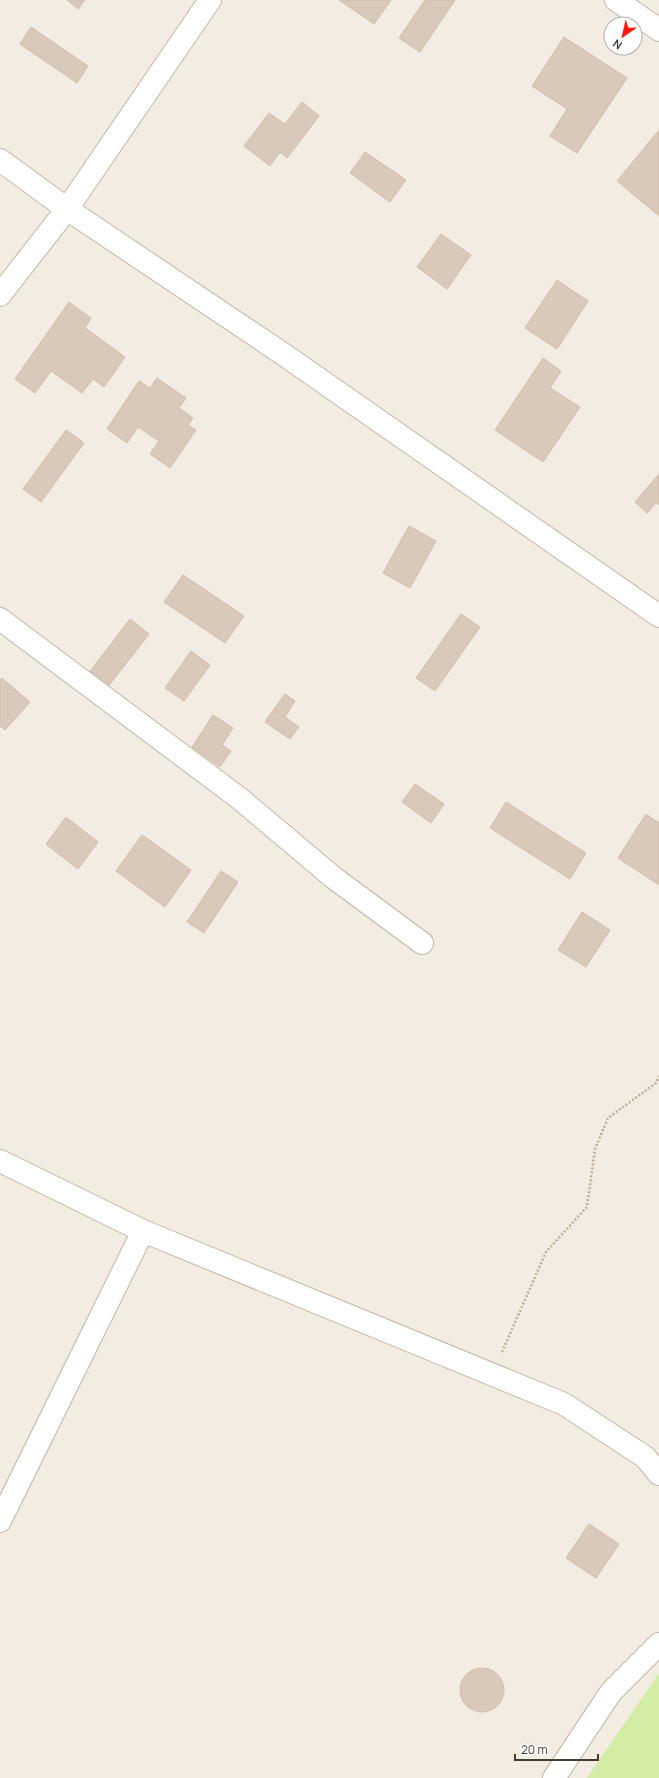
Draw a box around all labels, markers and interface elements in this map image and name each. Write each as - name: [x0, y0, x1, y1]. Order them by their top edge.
- north arrow: [603, 16, 643, 56]
- text: N: [610, 36, 625, 53]
- scale bar: [515, 1736, 598, 1762]
- text: 20 m: [521, 1741, 548, 1758]

